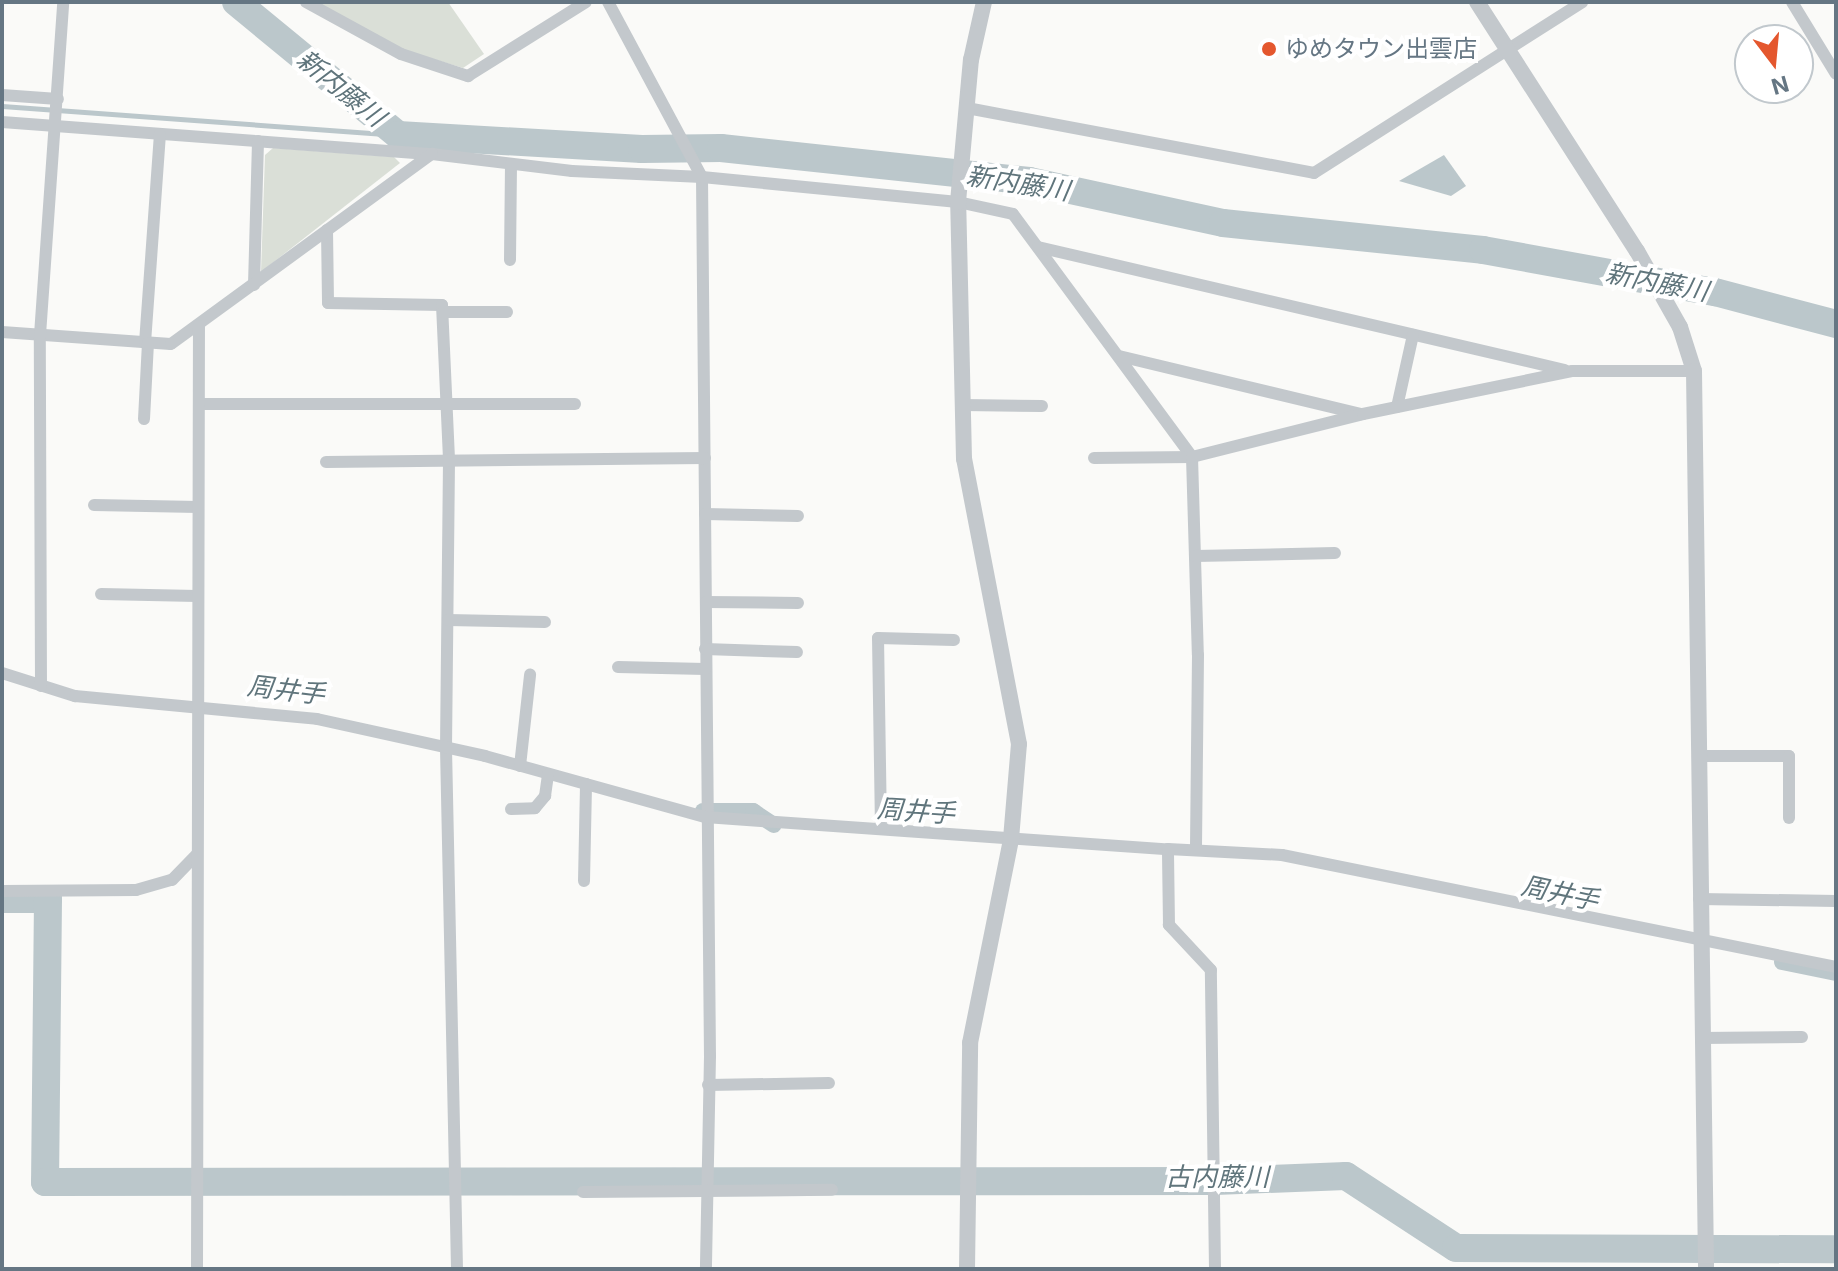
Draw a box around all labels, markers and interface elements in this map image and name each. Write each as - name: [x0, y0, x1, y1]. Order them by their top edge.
- north arrow: [1734, 24, 1814, 104]
- place label: ゆめタウン出雲店: [1285, 35, 1477, 63]
- marker: ゆめタウン出雲店: [1260, 40, 1278, 58]
- water label: 新内藤川: [291, 43, 391, 133]
- text: N: [1768, 70, 1792, 100]
- water label: 新内藤川: [964, 159, 1072, 207]
- water label: 新内藤川: [1603, 257, 1711, 307]
- water label: 周井手: [245, 670, 327, 710]
- water label: 周井手: [876, 793, 956, 829]
- water label: 周井手: [1519, 870, 1601, 916]
- water label: 古内藤川: [1165, 1161, 1269, 1193]

